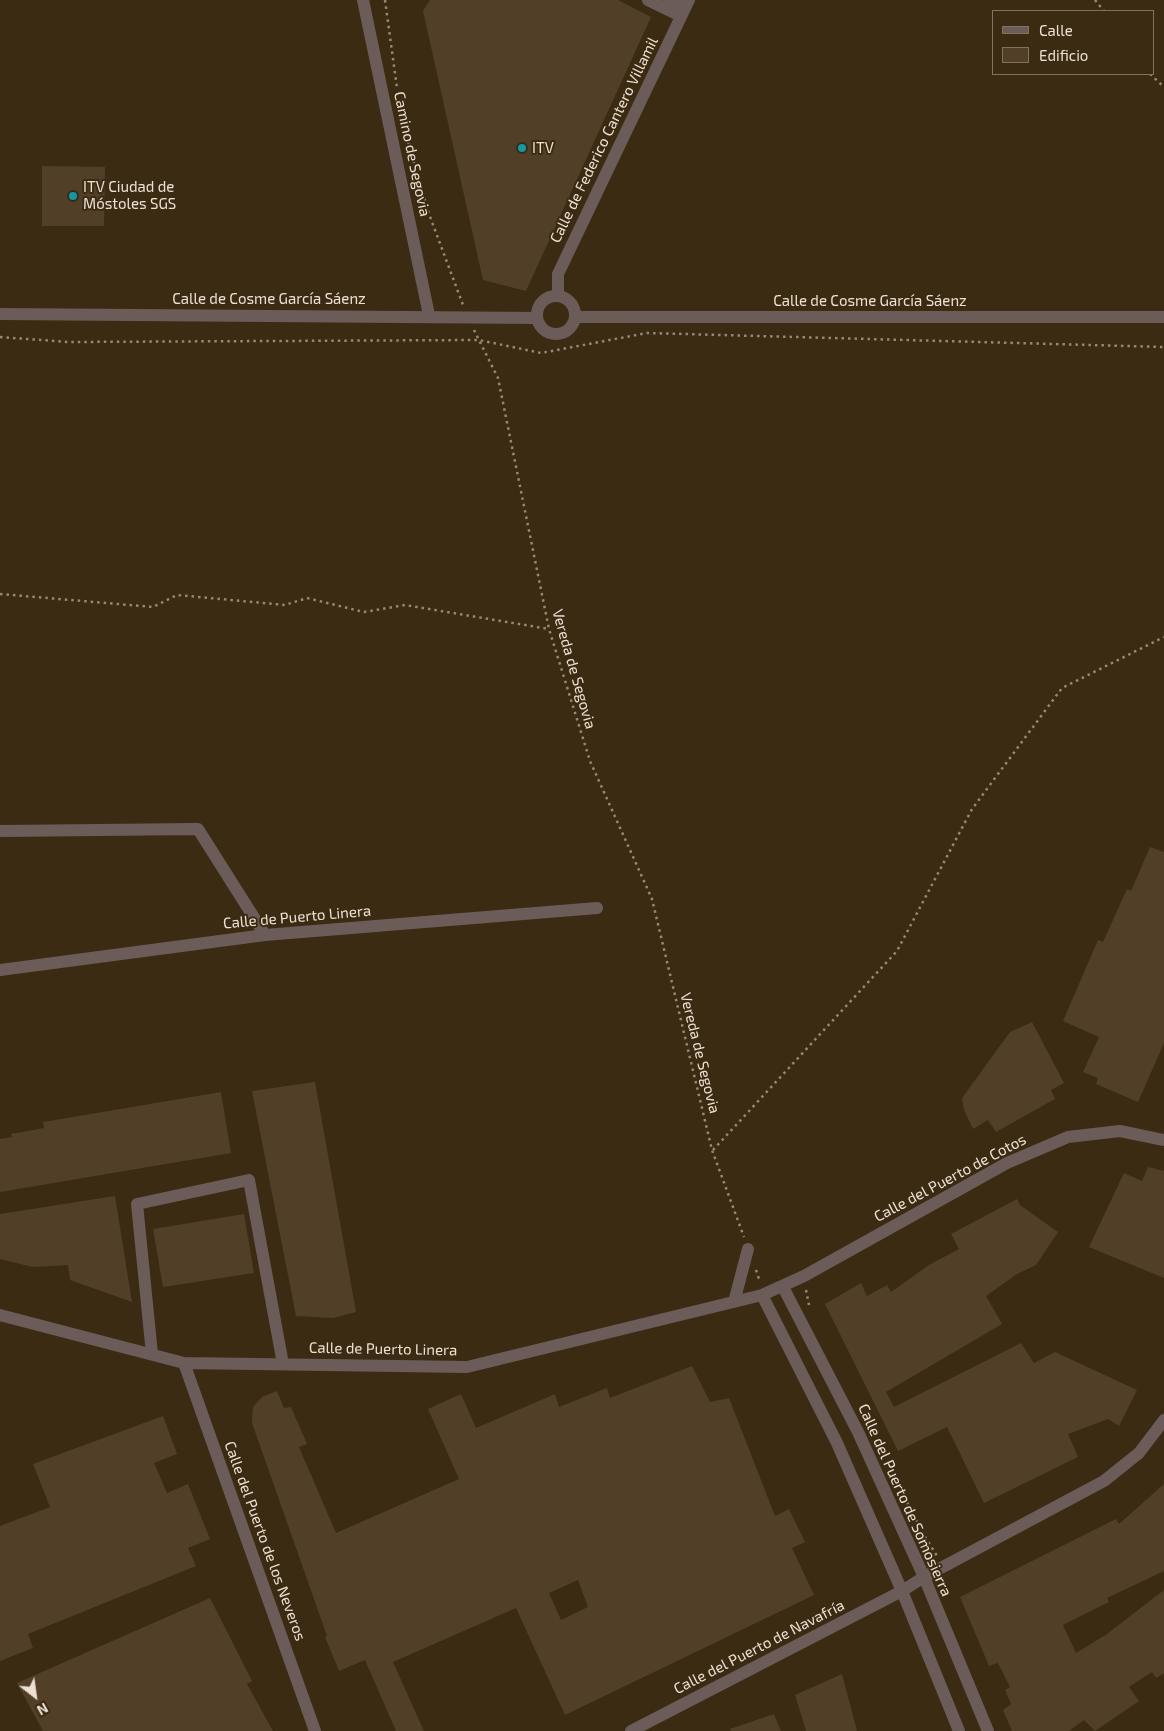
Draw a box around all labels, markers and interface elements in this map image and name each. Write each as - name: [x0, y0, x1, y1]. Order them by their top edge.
- legend: [992, 10, 1154, 75]
- text: Calle: [1039, 21, 1073, 39]
- street label: Calle de Federico Cantero Villamil: [546, 34, 662, 246]
- text: Edificio: [1039, 46, 1088, 64]
- street label: Camino de Segovia: [390, 90, 434, 218]
- place label: ITV: [532, 139, 554, 157]
- marker: ITV: [516, 142, 528, 154]
- place label: ITV Ciudad de Móstoles SGS: [83, 178, 176, 213]
- marker: ITV Ciudad de Móstoles SGS: [67, 190, 79, 202]
- street label: Calle de Cosme García Sáenz: [172, 290, 366, 308]
- street label: Calle de Cosme García Sáenz: [773, 292, 967, 310]
- street label: Vereda de Segovia: [548, 607, 600, 731]
- street label: Calle de Puerto Linera: [222, 902, 372, 932]
- street label: Vereda de Segovia: [676, 991, 724, 1115]
- street label: Calle del Puerto de Cotos: [871, 1130, 1029, 1226]
- street label: Calle de Puerto Linera: [309, 1339, 457, 1359]
- street label: Calle del Puerto de Somosierra: [854, 1401, 956, 1599]
- street label: Calle del Puerto de los Neveros: [220, 1439, 310, 1643]
- street label: Calle del Puerto de Navafría: [671, 1596, 847, 1698]
- north arrow: [10, 1671, 60, 1721]
- text: N: [34, 1700, 51, 1719]

